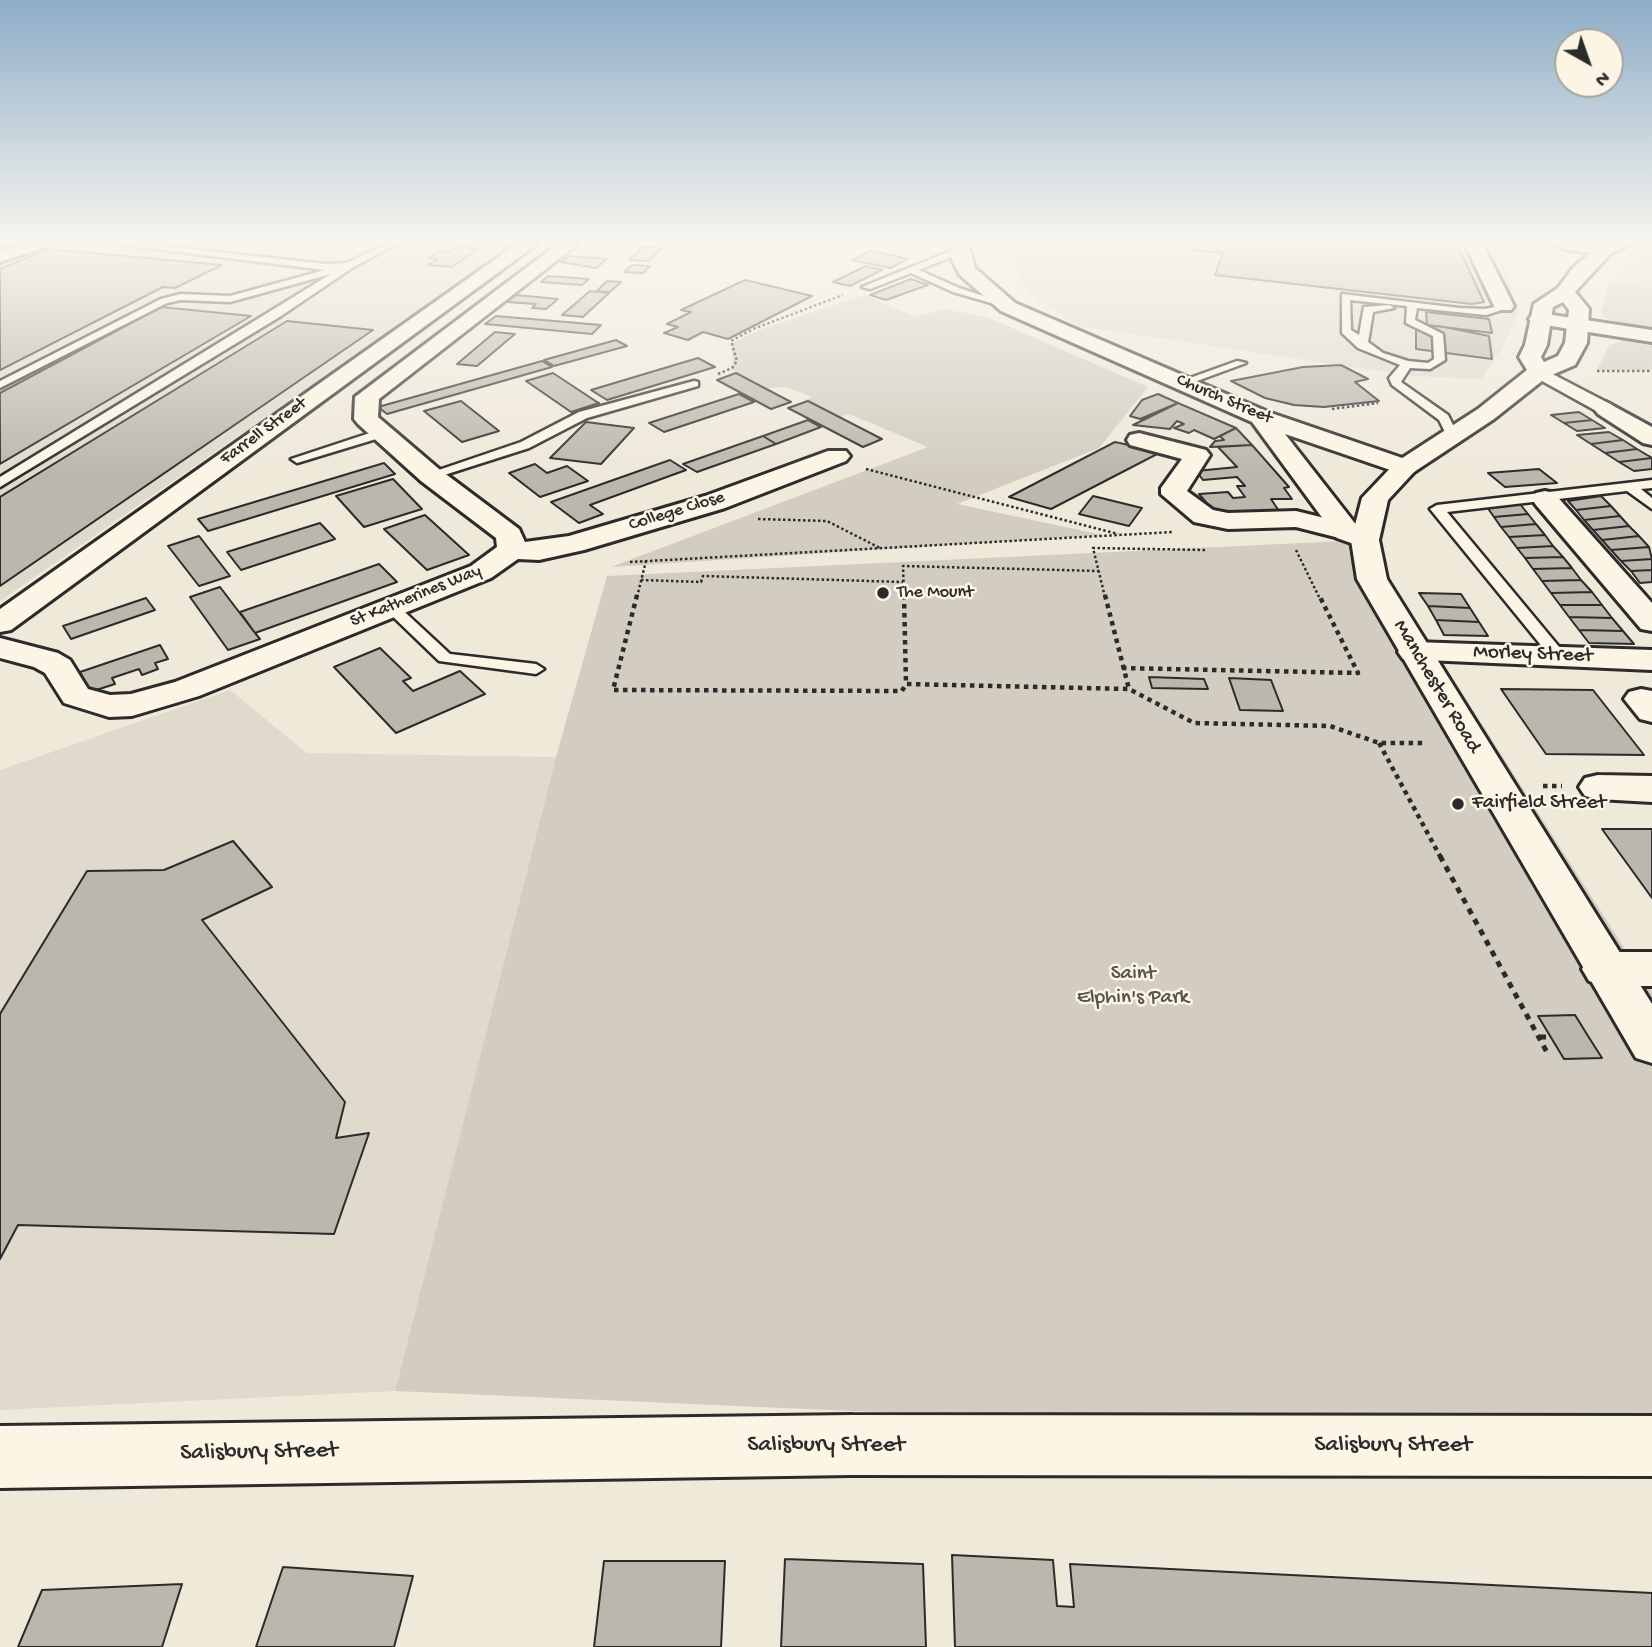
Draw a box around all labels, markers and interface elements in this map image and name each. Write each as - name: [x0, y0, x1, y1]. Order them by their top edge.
- north arrow: [1554, 28, 1624, 98]
- text: N: [1589, 65, 1614, 91]
- street label: Church Street: [1173, 370, 1275, 430]
- street label: Farrell Street: [217, 393, 311, 471]
- street label: College Close: [626, 487, 728, 537]
- street label: St Katherines Way: [347, 561, 485, 633]
- place label: The Mount: [897, 582, 973, 604]
- marker: The Mount: [875, 585, 891, 601]
- street label: Manchester Road: [1386, 616, 1486, 758]
- street label: Morley Street: [1473, 640, 1593, 670]
- place label: Fairfield Street: [1472, 791, 1606, 817]
- marker: Fairfield Street: [1450, 796, 1466, 812]
- park label: Saint Elphin's Park: [1077, 962, 1189, 1012]
- street label: Salisbury Street: [747, 1432, 905, 1460]
- street label: Salisbury Street: [1314, 1432, 1472, 1460]
- street label: Salisbury Street: [180, 1437, 338, 1469]

